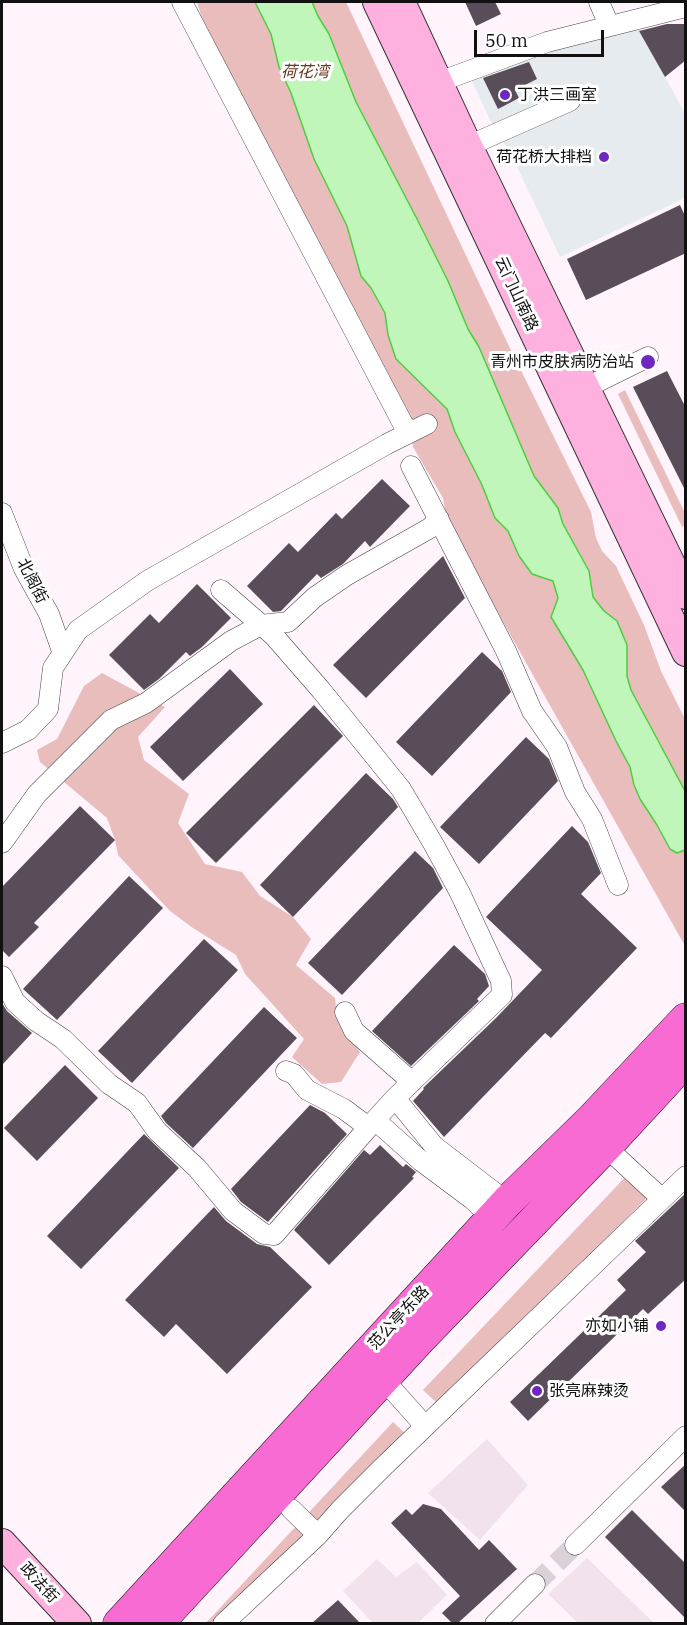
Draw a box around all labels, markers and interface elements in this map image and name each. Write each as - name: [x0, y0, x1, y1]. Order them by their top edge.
- scale bar: [477, 18, 608, 56]
- text: 50 m: [485, 29, 528, 52]
- park label: 荷花湾: [281, 62, 329, 82]
- place label: 丁洪三画室: [517, 85, 597, 105]
- marker: 丁洪三画室: [498, 88, 512, 102]
- place label: 荷花桥大排档: [496, 147, 592, 167]
- marker: 荷花桥大排档: [597, 150, 611, 164]
- street label: 云门山南路: [490, 254, 542, 334]
- place label: 青州市皮肤病防治站: [490, 352, 634, 372]
- marker: 青州市皮肤病防治站: [639, 353, 657, 371]
- street label: 北阁街: [13, 555, 51, 607]
- street label: 范公亭东路: [365, 1282, 433, 1354]
- place label: 亦如小铺: [585, 1316, 649, 1336]
- marker: 亦如小铺: [654, 1319, 668, 1333]
- place label: 张亮麻辣烫: [549, 1381, 629, 1401]
- marker: 张亮麻辣烫: [530, 1384, 544, 1398]
- street label: 政法街: [16, 1559, 62, 1607]

